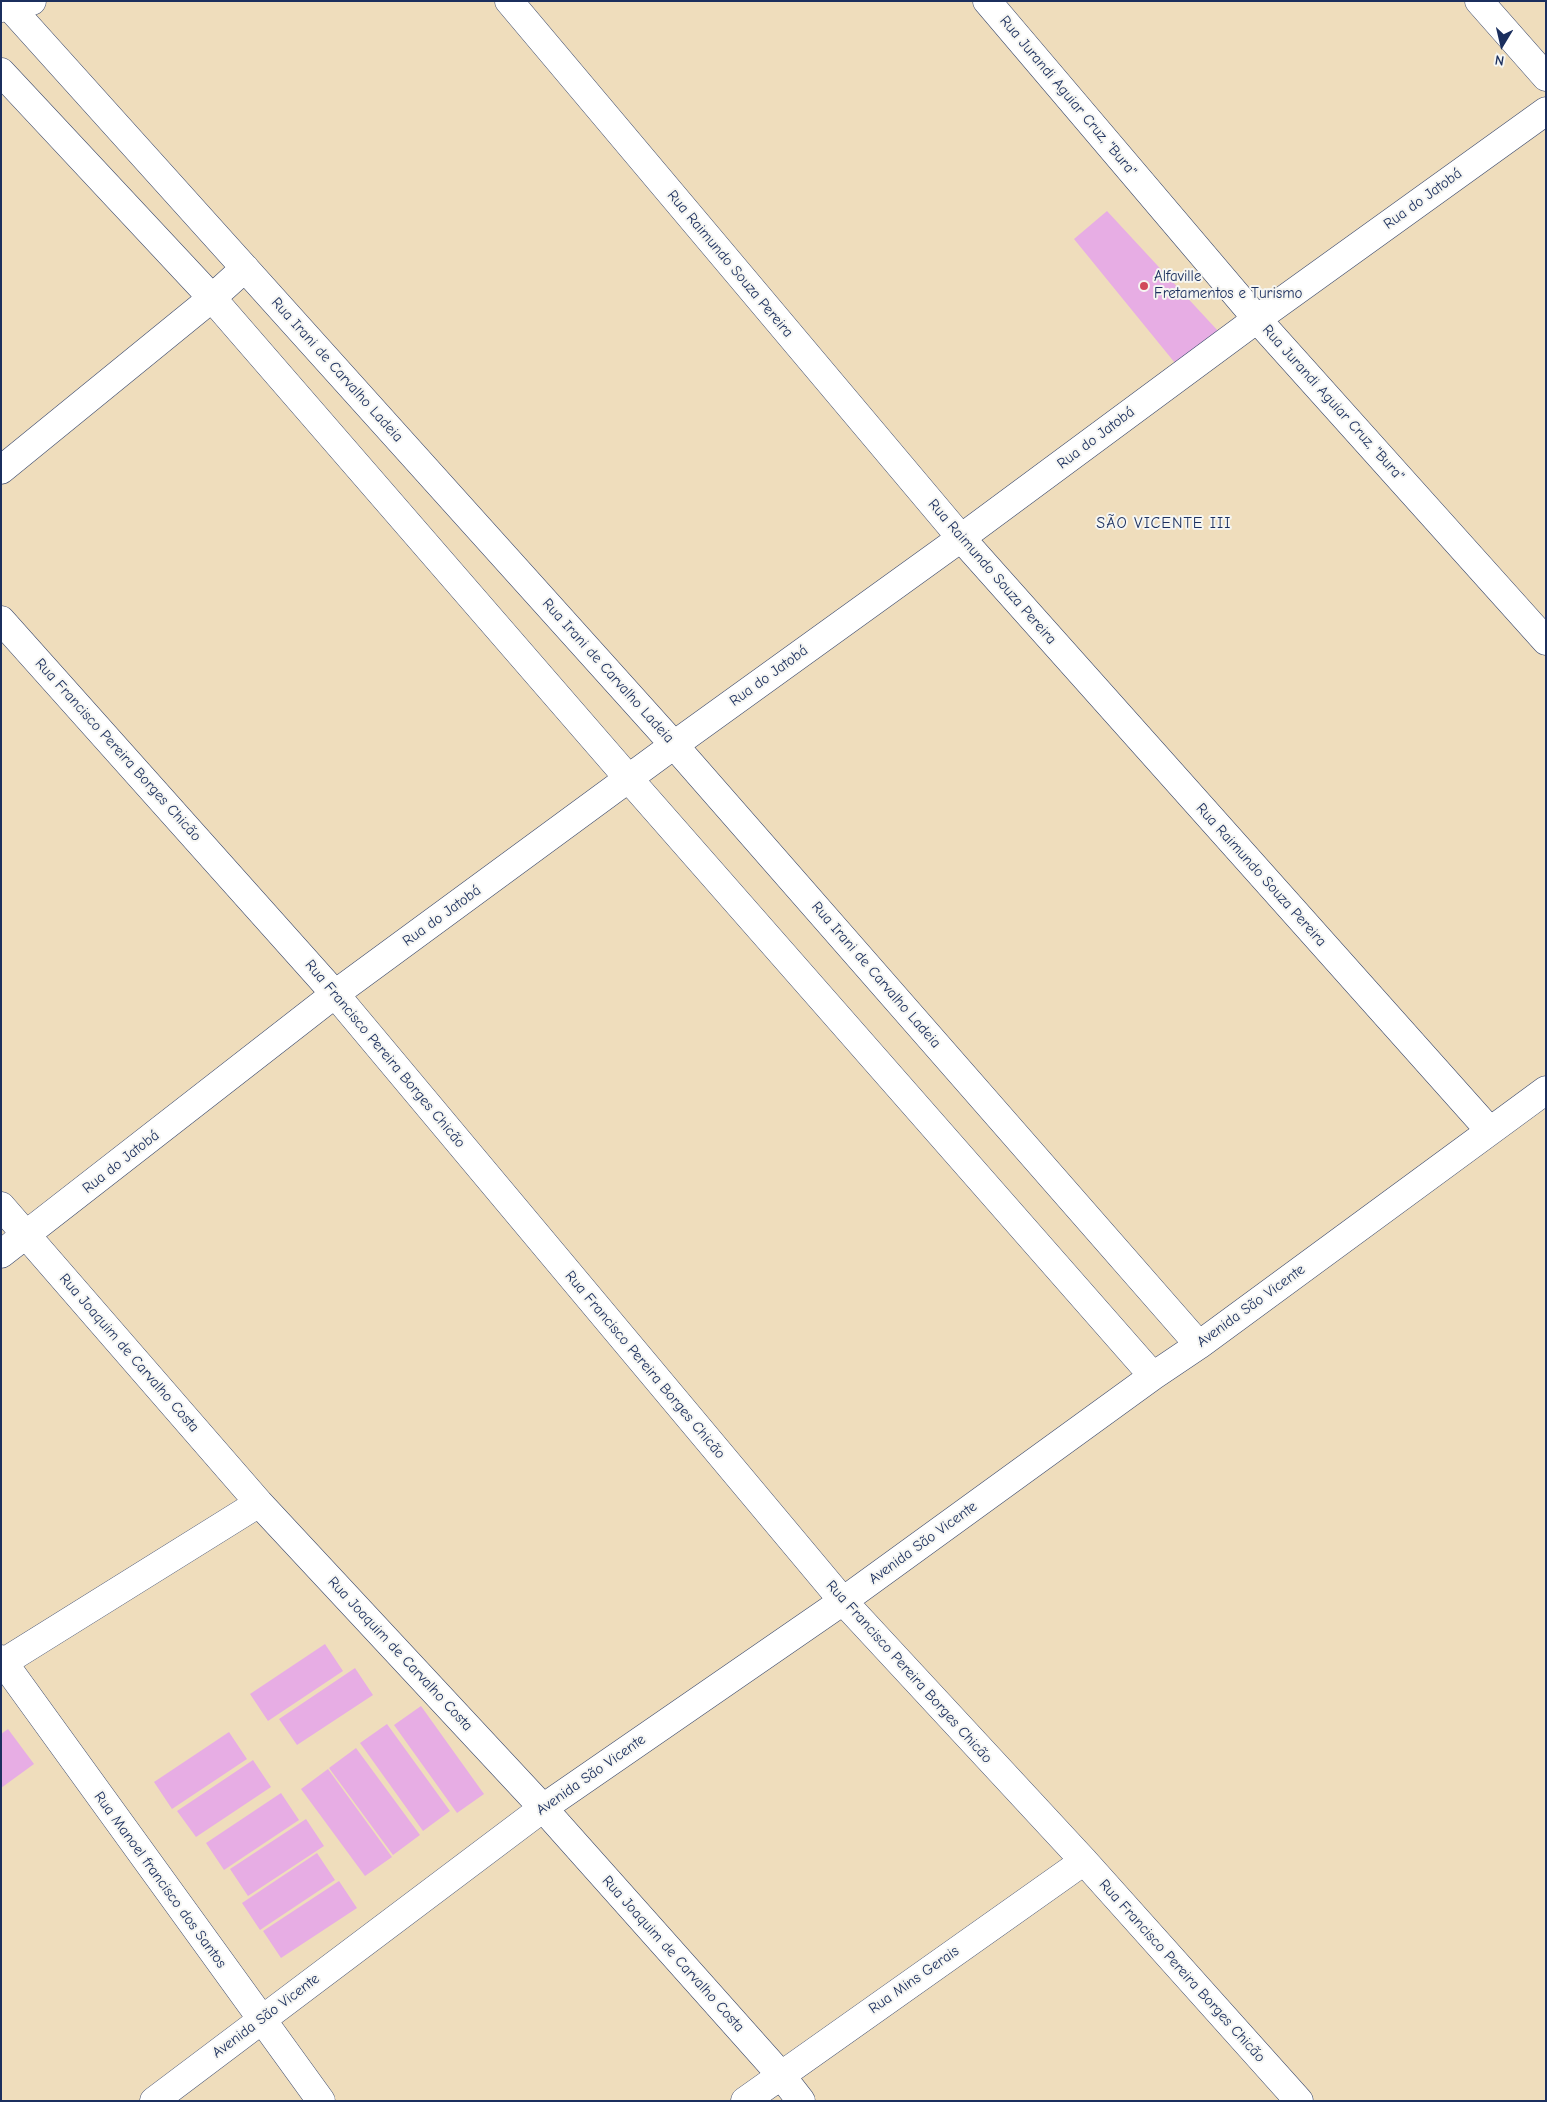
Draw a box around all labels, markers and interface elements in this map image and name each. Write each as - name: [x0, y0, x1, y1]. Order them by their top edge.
- street label: Rua Jurandi Aguiar Cruz, "Bura": [996, 12, 1140, 180]
- north arrow: [1477, 20, 1527, 70]
- text: N: [1494, 51, 1505, 69]
- street label: Rua do Jatobá: [1380, 165, 1466, 233]
- street label: Rua Raimundo Souza Pereira: [663, 187, 797, 341]
- place label: Alfaville Fretamentos e Turismo: [1154, 268, 1303, 303]
- marker: Alfaville Fretamentos e Turismo: [1138, 280, 1150, 292]
- street label: Rua Irani de Carvalho Ladeia: [267, 294, 407, 446]
- street label: Rua Jurandi Aguiar Cruz, "Bura": [1258, 321, 1408, 485]
- street label: Rua do Jatobá: [1054, 403, 1138, 473]
- street label: Rua Raimundo Souza Pereira: [924, 496, 1060, 648]
- district label: SÃO VICENTE III: [1094, 513, 1234, 533]
- street label: Rua Irani de Carvalho Ladeia: [538, 595, 678, 747]
- street label: Rua do Jatobá: [726, 642, 812, 710]
- street label: Rua Francisco Pereira Borges Chicão: [31, 655, 205, 845]
- street label: Rua Raimundo Souza Pereira: [1192, 800, 1330, 950]
- street label: Rua do Jatobá: [399, 882, 485, 950]
- street label: Rua Irani de Carvalho Ladeia: [807, 898, 945, 1052]
- street label: Rua Francisco Pereira Borges Chicão: [301, 956, 469, 1152]
- street label: Rua do Jatobá: [79, 1126, 163, 1198]
- street label: Avenida São Vicente: [1193, 1261, 1309, 1351]
- street label: Rua Francisco Pereira Borges Chicão: [561, 1267, 729, 1463]
- street label: Rua Joaquim de Carvalho Costa: [55, 1270, 203, 1436]
- street label: Avenida São Vicente: [865, 1498, 981, 1588]
- street label: Rua Joaquim de Carvalho Costa: [324, 1573, 476, 1735]
- street label: Rua Francisco Pereira Borges Chicão: [822, 1577, 996, 1767]
- street label: Avenida São Vicente: [533, 1731, 649, 1819]
- street label: Rua Manoel francisco dos Santos: [90, 1788, 230, 1972]
- street label: Rua Joaquim de Carvalho Costa: [598, 1872, 748, 2036]
- street label: Rua Francisco Pereira Borges Chicão: [1095, 1876, 1269, 2066]
- street label: Rua Mins Gerais: [865, 1942, 963, 2018]
- street label: Avenida São Vicente: [209, 1970, 323, 2062]

